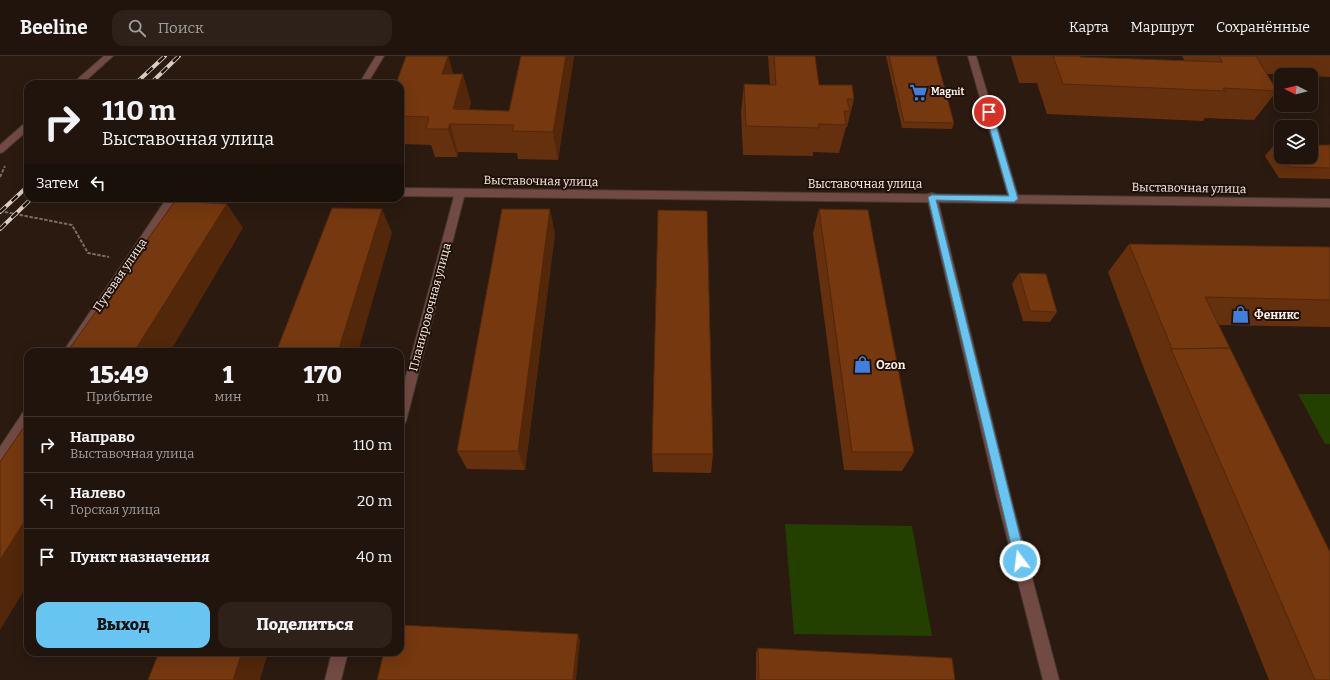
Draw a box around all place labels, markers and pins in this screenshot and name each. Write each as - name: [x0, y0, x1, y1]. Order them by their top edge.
- supermarket icon: Magnit: [908, 82, 928, 102]
- place label: Magnit: [931, 86, 965, 98]
- pin: [972, 95, 1006, 129]
- shop icon: Феникс: [1231, 305, 1251, 325]
- place label: Феникс: [1254, 308, 1300, 322]
- shop icon: Ozon: [853, 355, 873, 375]
- place label: Ozon: [876, 358, 906, 372]

